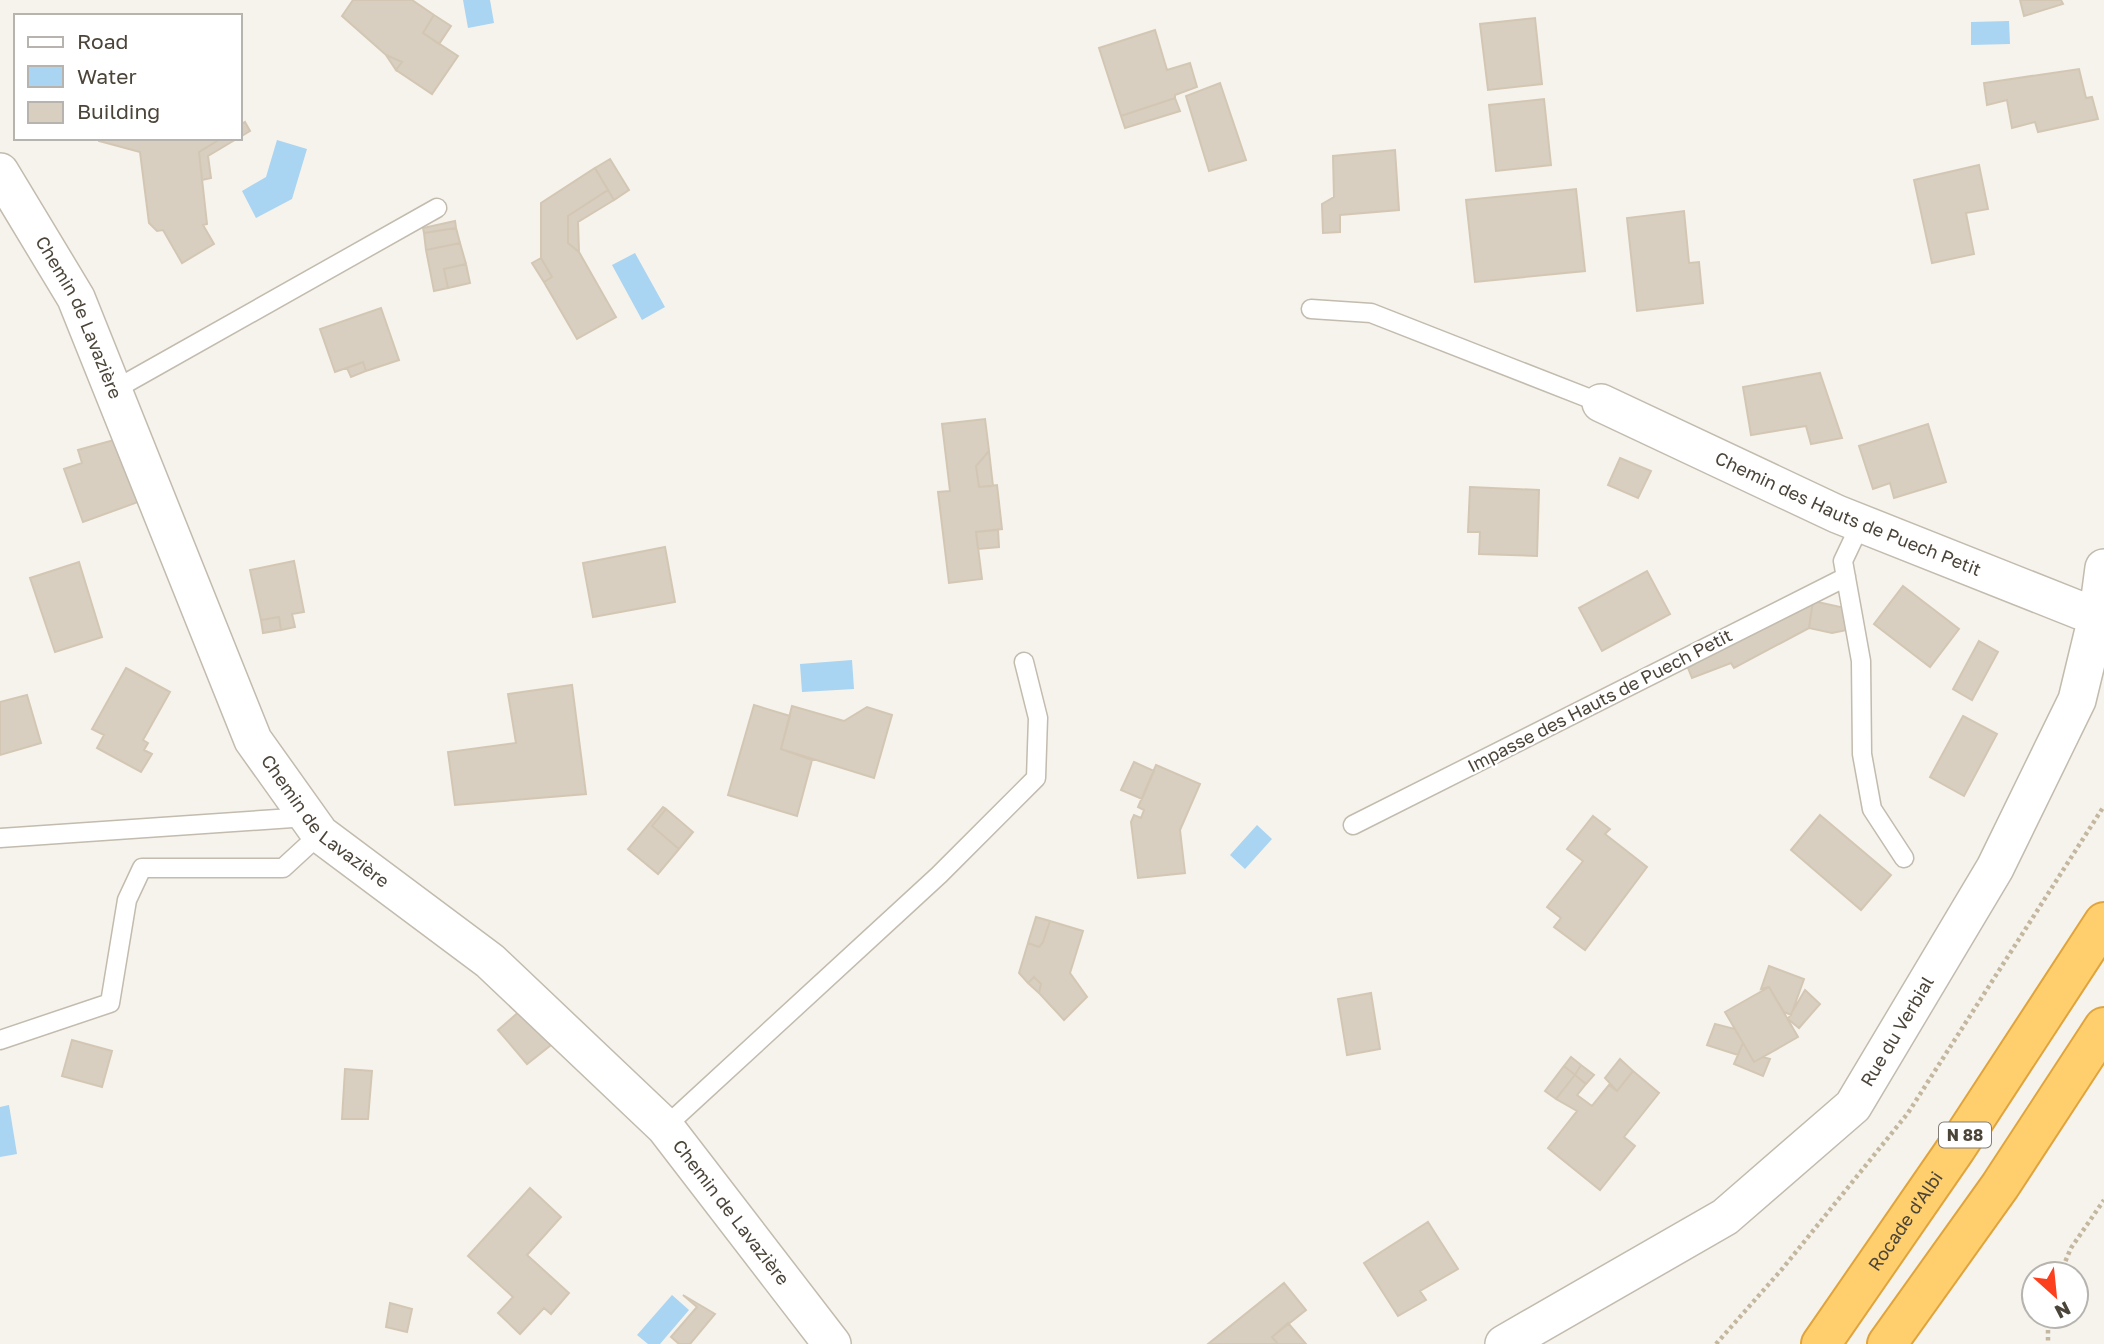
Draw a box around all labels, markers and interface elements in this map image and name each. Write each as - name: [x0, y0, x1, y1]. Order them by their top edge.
- legend: [14, 14, 242, 140]
- text: Road: [77, 28, 128, 54]
- text: Water: [77, 63, 137, 89]
- text: Building: [77, 98, 160, 124]
- street label: Chemin de Lavazière: [31, 232, 127, 402]
- street label: Chemin des Hauts de Puech Petit: [1712, 446, 1985, 580]
- street label: Impasse des Hauts de Puech Petit: [1464, 624, 1736, 777]
- street label: Chemin de Lavazière: [257, 750, 394, 892]
- street label: Rue du Verbial: [1855, 972, 1938, 1090]
- road number: N 88: [1939, 1122, 1991, 1148]
- street label: Chemin de Lavazière: [669, 1135, 795, 1289]
- street label: Rocade d'Albi: [1863, 1167, 1947, 1275]
- north arrow: [2020, 1260, 2090, 1330]
- text: N: [2051, 1297, 2075, 1324]

